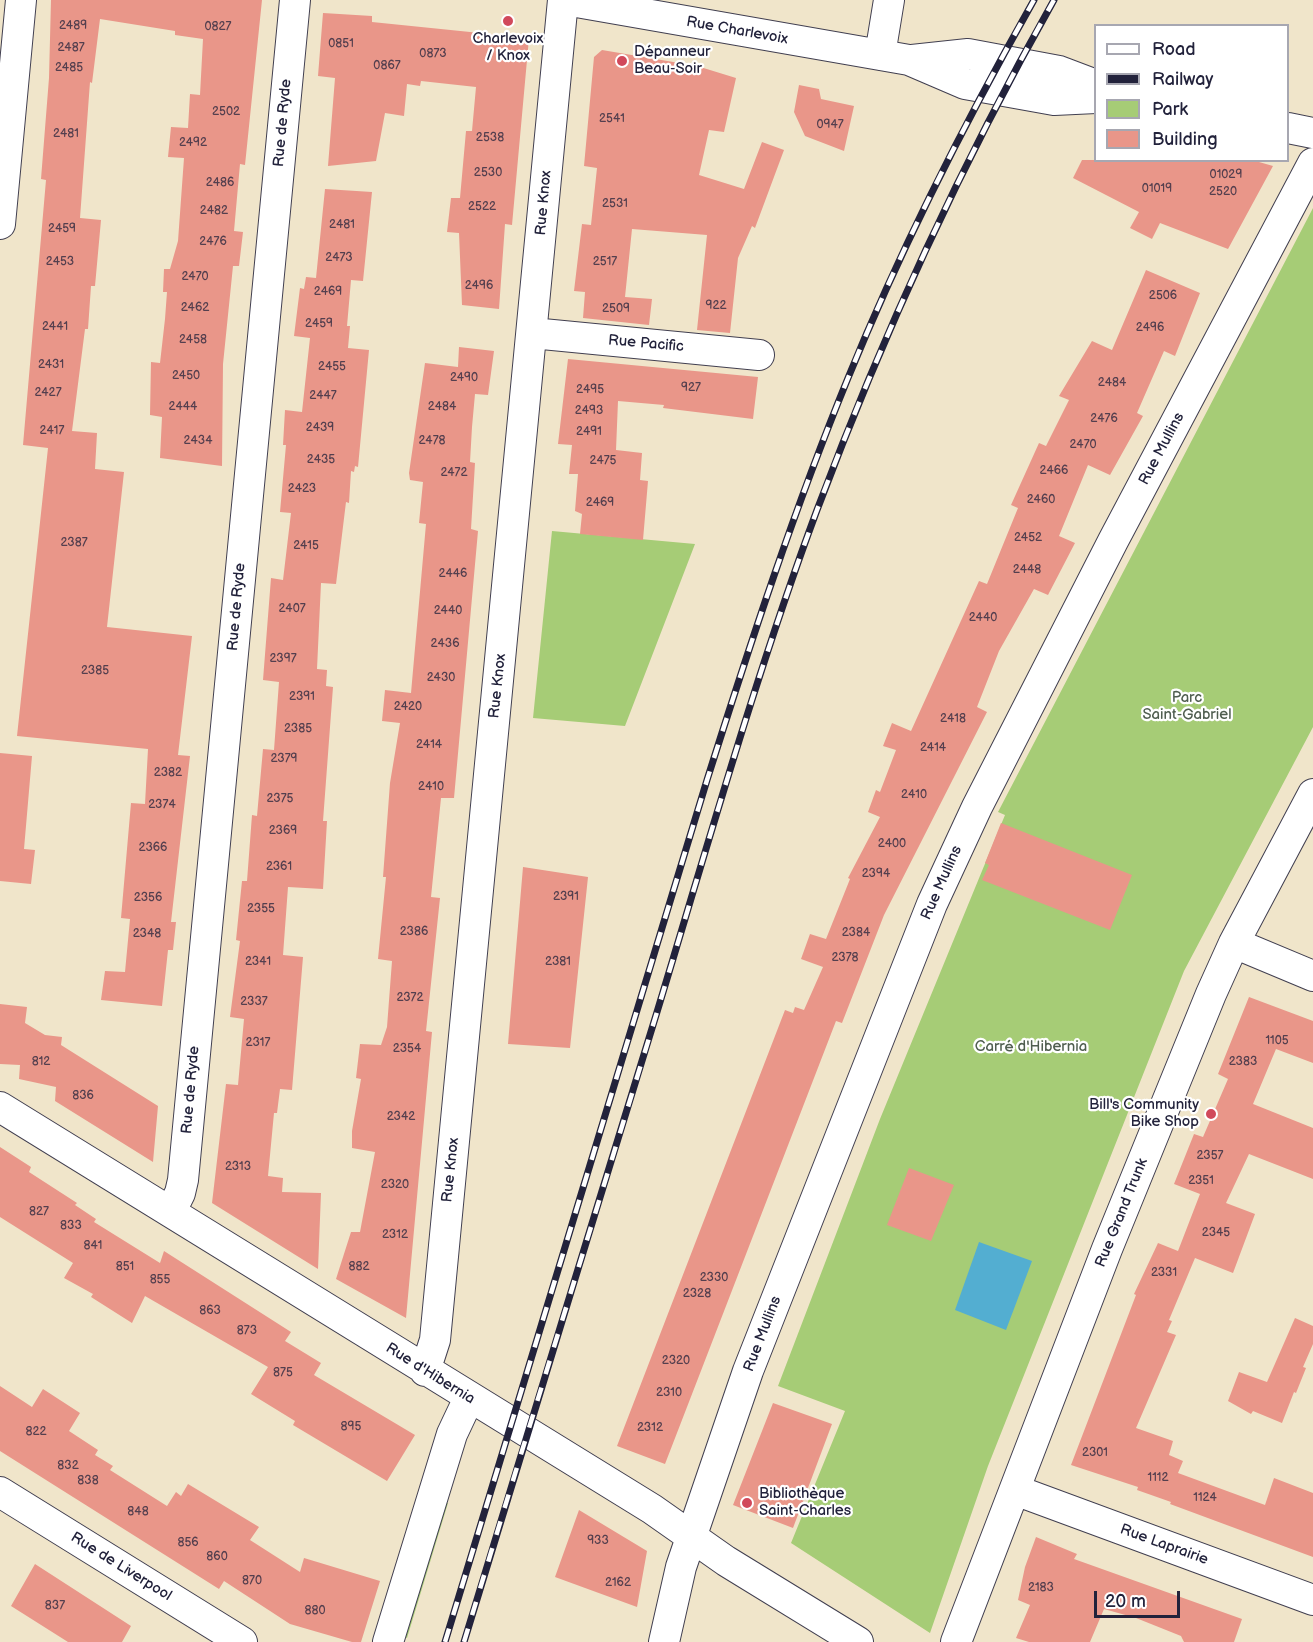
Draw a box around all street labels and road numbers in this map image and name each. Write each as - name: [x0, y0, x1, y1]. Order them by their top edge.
- street label: Rue Charlevoix: [685, 13, 789, 49]
- street label: Rue de Ryde: [270, 78, 296, 168]
- street label: Rue Knox: [532, 170, 556, 236]
- street label: Rue Pacific: [607, 332, 685, 356]
- street label: Rue Mullins: [1135, 410, 1189, 488]
- street label: Rue de Ryde: [224, 562, 250, 652]
- street label: Rue Knox: [486, 653, 510, 719]
- street label: Rue Mullins: [918, 843, 966, 923]
- street label: Rue de Ryde: [178, 1045, 204, 1135]
- street label: Rue Knox: [439, 1137, 463, 1203]
- street label: Rue Grand Trunk: [1092, 1156, 1152, 1270]
- street label: Rue Mullins: [740, 1294, 786, 1374]
- street label: Rue d'Hibernia: [382, 1339, 478, 1409]
- street label: Rue Laprairie: [1118, 1521, 1210, 1569]
- street label: Rue de Liverpool: [67, 1529, 175, 1605]

